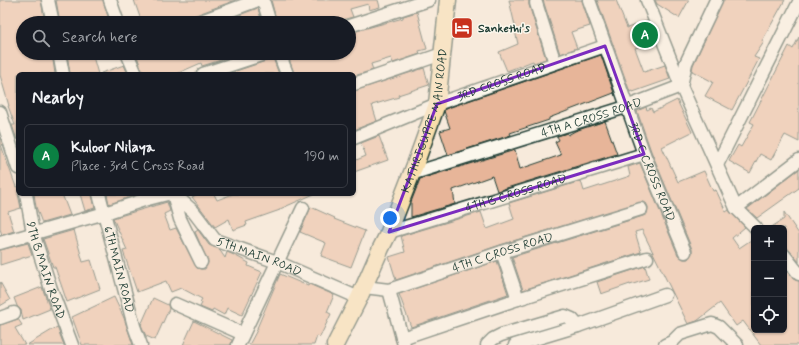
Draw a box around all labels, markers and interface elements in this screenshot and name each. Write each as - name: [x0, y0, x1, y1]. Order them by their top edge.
- hotel icon: Sankethi's: [449, 15, 475, 41]
- search box: [16, 16, 356, 60]
- pin: A: [632, 20, 658, 50]
- place label: Sankethi's: [478, 21, 530, 37]
- icon: search: [30, 27, 52, 49]
- text: Search here: [62, 28, 138, 48]
- street label: KATHRIGUPPE MAIN ROAD: [398, 48, 452, 195]
- street label: 3RD CROSS ROAD: [455, 60, 549, 105]
- text: Nearby: [32, 87, 84, 109]
- street label: 4TH A CROSS ROAD: [539, 95, 644, 142]
- street label: 3RD C CROSS ROAD: [624, 120, 678, 224]
- text: Kuloor Nilaya: [71, 138, 155, 158]
- text: A: [42, 148, 50, 165]
- text: 190 m: [304, 148, 339, 165]
- text: Place · 3rd C Cross Road: [71, 158, 204, 175]
- street label: 4TH B CROSS ROAD: [464, 171, 569, 217]
- your location: [380, 208, 400, 228]
- street label: 9TH B MAIN ROAD: [22, 221, 69, 322]
- street label: 6TH MAIN ROAD: [99, 225, 137, 315]
- map controls: [751, 225, 787, 333]
- button: +: [751, 225, 787, 261]
- street label: 4TH C CROSS ROAD: [451, 230, 555, 277]
- street label: 5TH MAIN ROAD: [214, 234, 304, 281]
- button: −: [751, 261, 787, 297]
- button: locate: [751, 297, 787, 333]

